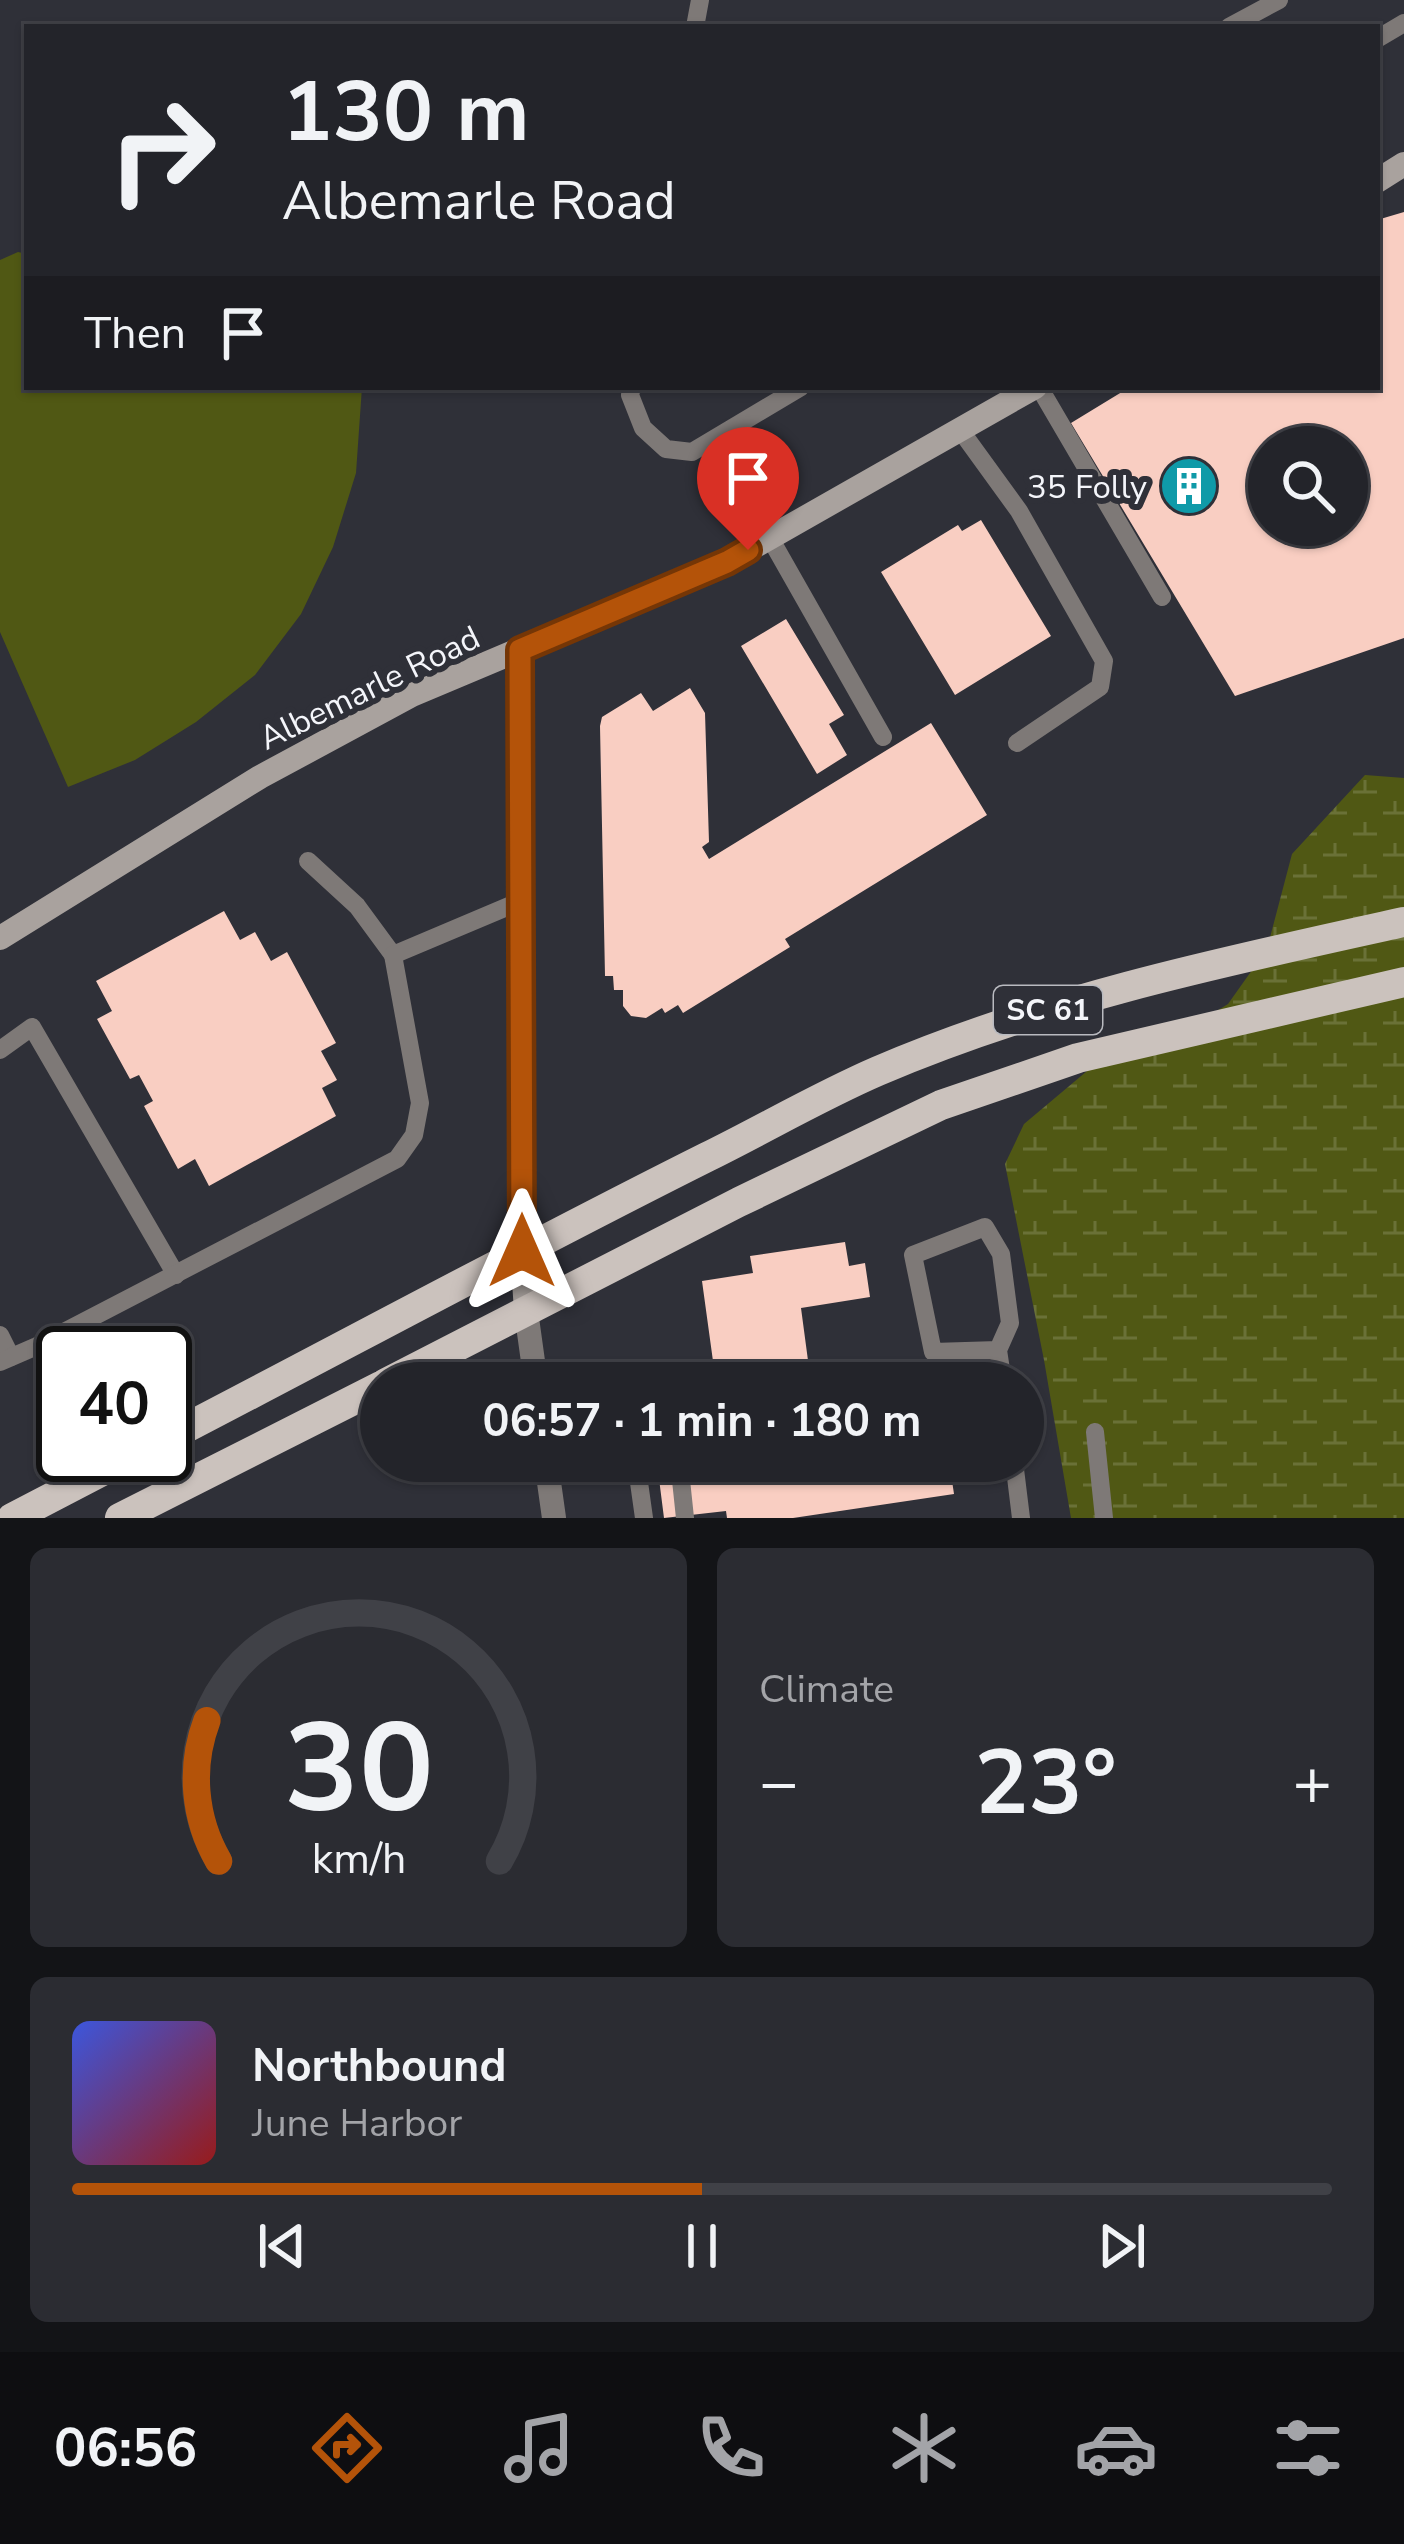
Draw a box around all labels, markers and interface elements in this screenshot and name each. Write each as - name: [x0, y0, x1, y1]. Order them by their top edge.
- text: 130 m: [282, 55, 530, 170]
- icon: right: [84, 72, 240, 228]
- text: Albemarle Road: [282, 164, 676, 238]
- icon: arrive: [210, 300, 276, 366]
- text: Then: [84, 303, 186, 364]
- map controls: [1248, 426, 1368, 546]
- button: search: [1248, 426, 1368, 546]
- pin: [697, 427, 799, 550]
- icon: arrive: [715, 445, 781, 511]
- building icon: 35 Folly: [1158, 455, 1220, 517]
- place label: 35 Folly: [1027, 465, 1147, 510]
- street label: Albemarle Road: [252, 615, 488, 761]
- road number: SC 61: [994, 986, 1102, 1034]
- position arrow: [459, 1188, 585, 1314]
- speed limit sign: 40: [36, 1326, 192, 1482]
- text: 06:57 · 1 min · 180 m: [482, 1391, 922, 1452]
- text: Climate: [759, 1663, 894, 1716]
- text: 30: [284, 1684, 433, 1854]
- text: 23°: [974, 1722, 1117, 1845]
- text: −: [759, 1738, 799, 1828]
- text: +: [1292, 1738, 1332, 1828]
- text: km/h: [311, 1829, 406, 1887]
- text: Northbound: [252, 2036, 506, 2097]
- text: June Harbor: [252, 2097, 462, 2150]
- icon: previous: [249, 2213, 315, 2279]
- icon: pause: [669, 2213, 735, 2279]
- icon: next: [1089, 2213, 1155, 2279]
- icon: directions: [305, 2406, 389, 2490]
- icon: music: [497, 2406, 581, 2490]
- icon: phone: [689, 2406, 773, 2490]
- icon: climate: [882, 2406, 966, 2490]
- icon: car: [1074, 2406, 1158, 2490]
- icon: filters: [1266, 2406, 1350, 2490]
- text: 06:56: [54, 2411, 197, 2485]

